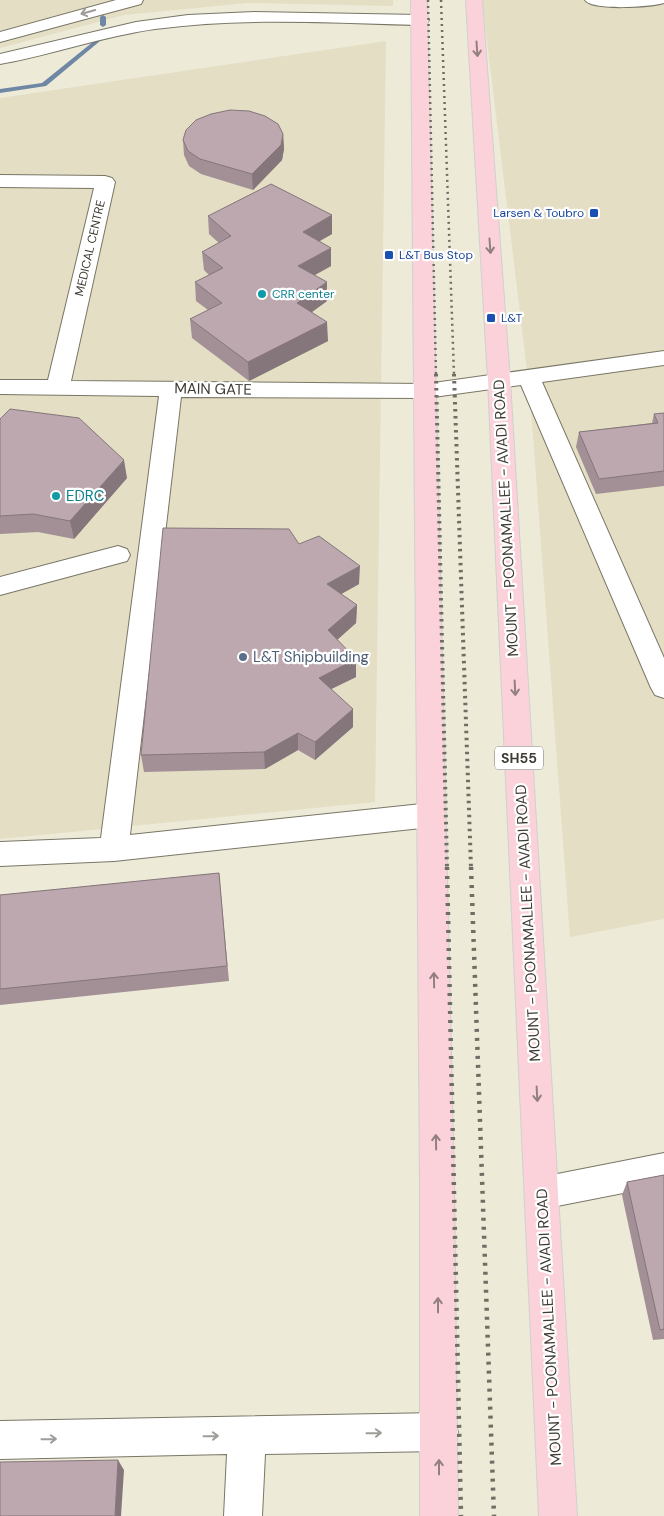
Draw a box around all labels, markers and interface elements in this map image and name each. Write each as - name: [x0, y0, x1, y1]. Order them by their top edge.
- one-way arrow: [80, 8, 96, 17]
- one-way arrow: [473, 40, 482, 56]
- street label: MEDICAL CENTRE: [71, 198, 109, 298]
- place label: Larsen & Toubro: [493, 205, 584, 221]
- marker: Larsen & Toubro: [588, 207, 600, 219]
- one-way arrow: [485, 237, 495, 253]
- place label: L&T Bus Stop: [399, 247, 473, 263]
- marker: L&T Bus Stop: [383, 249, 395, 261]
- place label: CRR center: [272, 286, 335, 302]
- marker: CRR center: [256, 288, 268, 300]
- place label: L&T: [501, 310, 523, 326]
- marker: L&T: [485, 312, 497, 324]
- street label: MAIN GATE: [174, 378, 252, 400]
- street label: MOUNT - POONAMALLEE - AVADI ROAD: [489, 379, 523, 657]
- place label: EDRC: [66, 486, 105, 506]
- marker: EDRC: [50, 490, 62, 502]
- place label: L&T Shipbuilding: [253, 647, 369, 667]
- marker: L&T Shipbuilding: [237, 651, 249, 663]
- one-way arrow: [511, 679, 520, 695]
- road number: SH55: [495, 746, 543, 770]
- street label: MOUNT - POONAMALLEE - AVADI ROAD: [511, 784, 545, 1062]
- one-way arrow: [429, 972, 439, 988]
- one-way arrow: [532, 1086, 541, 1102]
- one-way arrow: [431, 1135, 441, 1151]
- street label: MOUNT - POONAMALLEE - AVADI ROAD: [532, 1188, 566, 1466]
- one-way arrow: [433, 1297, 443, 1314]
- one-way arrow: [365, 1428, 381, 1438]
- one-way arrow: [202, 1431, 219, 1441]
- one-way arrow: [40, 1434, 56, 1444]
- one-way arrow: [434, 1460, 444, 1476]

